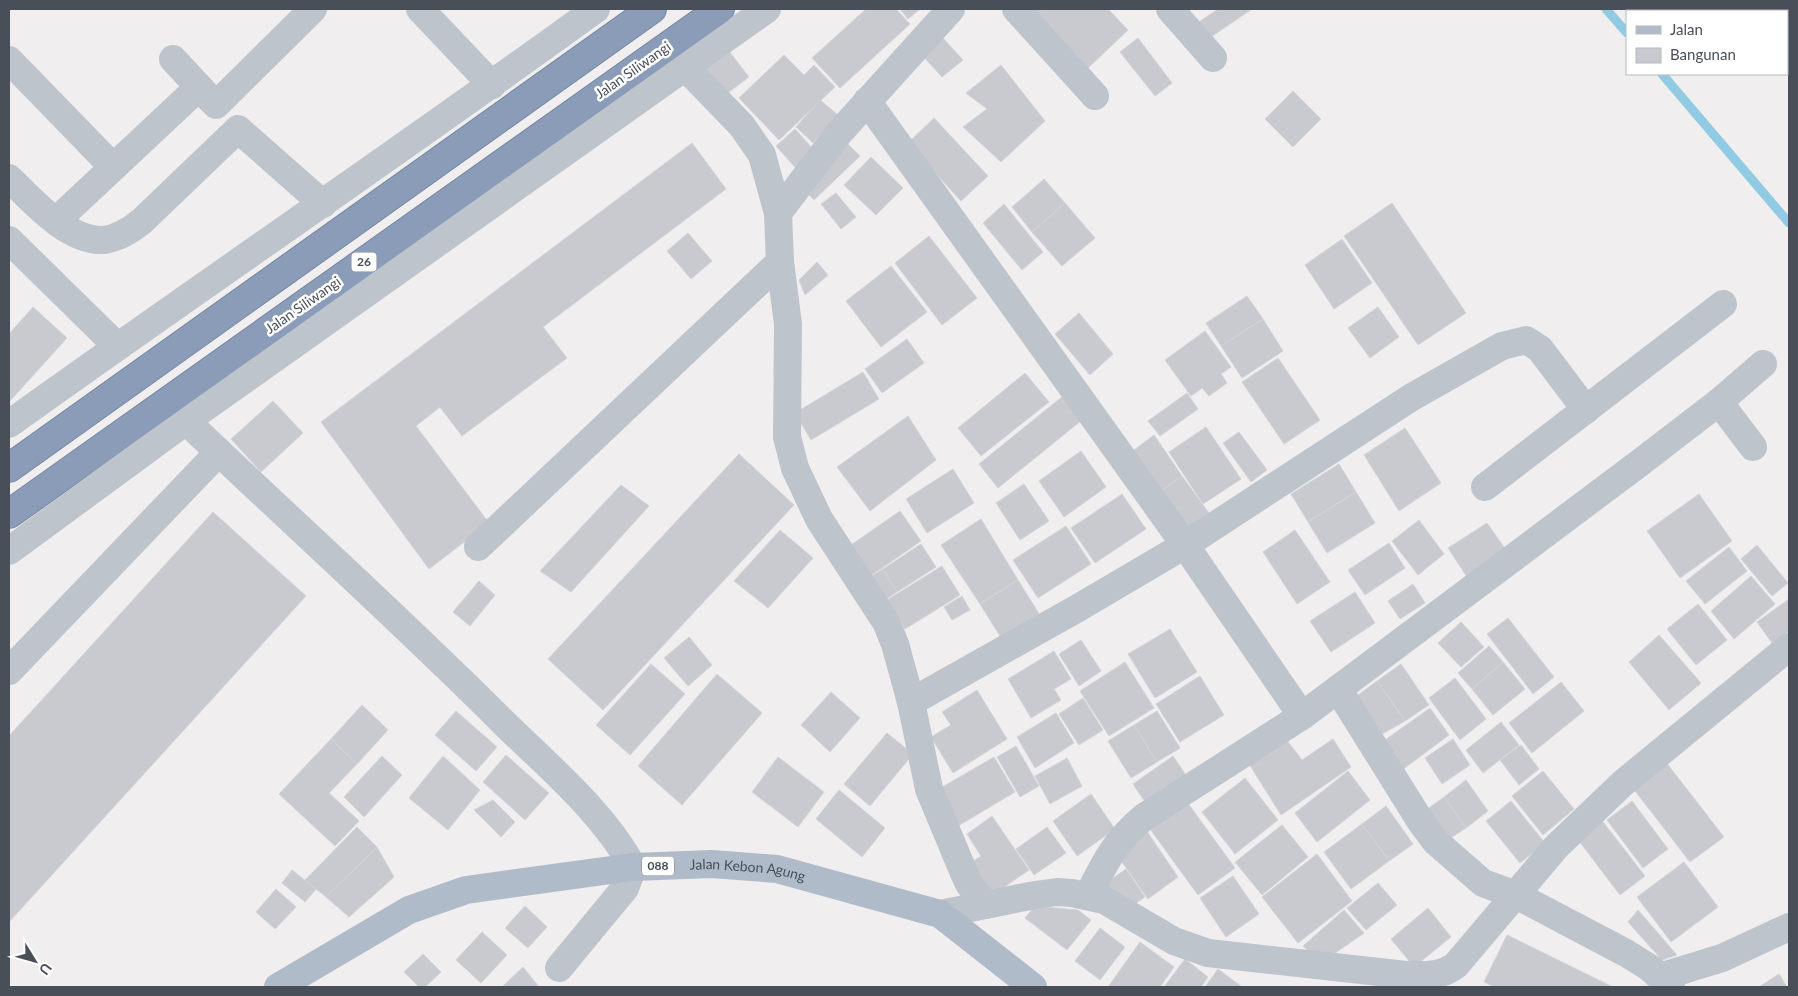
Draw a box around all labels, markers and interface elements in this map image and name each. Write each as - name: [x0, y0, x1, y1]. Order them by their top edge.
- legend: [1626, 10, 1788, 75]
- text: Jalan: [1670, 20, 1703, 38]
- street label: Jalan Siliwangi: [592, 37, 674, 102]
- text: Bangunan: [1670, 45, 1736, 63]
- road number: 26: [352, 252, 376, 272]
- street label: Jalan Siliwangi: [262, 272, 344, 337]
- street label: Jalan Kebon Agung: [689, 855, 808, 884]
- road number: 088: [642, 856, 674, 876]
- north arrow: [10, 936, 60, 986]
- text: U: [36, 960, 56, 978]

